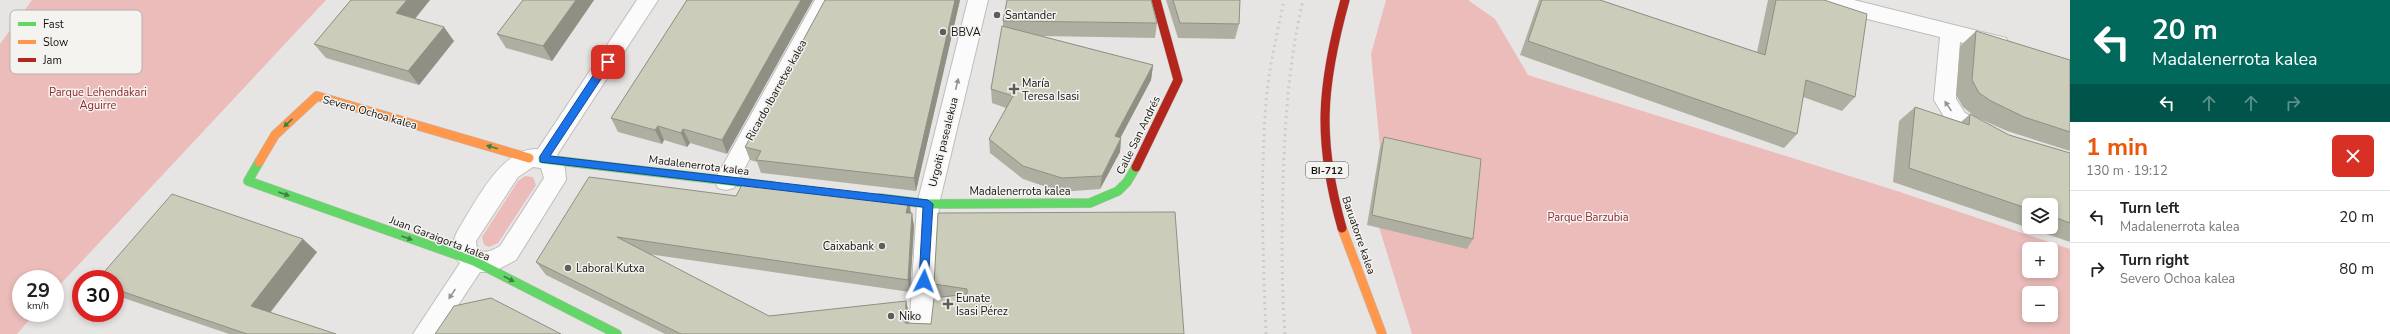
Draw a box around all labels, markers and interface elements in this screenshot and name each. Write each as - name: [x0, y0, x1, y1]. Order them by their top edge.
- place label: Santander: [1005, 8, 1056, 23]
- legend: [10, 10, 142, 74]
- marker: Santander: [992, 10, 1002, 20]
- text: 20 m: [2152, 11, 2218, 49]
- icon: left: [2086, 16, 2138, 68]
- text: Fast: [43, 17, 64, 32]
- place label: BBVA: [951, 25, 981, 40]
- marker: BBVA: [938, 27, 948, 37]
- text: Slow: [43, 35, 68, 50]
- street label: Ricardo Ibarretxe kalea: [742, 37, 811, 143]
- pin: [591, 45, 625, 79]
- text: Madalenerrota kalea: [2152, 47, 2318, 71]
- icon: arrive: [597, 51, 619, 73]
- text: Jam: [42, 53, 62, 68]
- place label: María Teresa Isasi: [1022, 76, 1079, 104]
- one-way arrow: [955, 78, 961, 90]
- marker: María Teresa Isasi: [1009, 84, 1019, 94]
- park label: Parque Lehendakari Aguirre: [49, 85, 147, 113]
- street label: Severo Ochoa kalea: [321, 92, 419, 133]
- icon: left: [2156, 92, 2178, 114]
- icon: ahead: [2198, 92, 2220, 114]
- icon: ahead: [2240, 92, 2262, 114]
- icon: right: [2282, 92, 2304, 114]
- street label: Calle San Andrés: [1113, 93, 1164, 177]
- street label: Urgoiti pasealekua: [925, 96, 962, 189]
- one-way arrow: [1945, 100, 1952, 111]
- one-way arrow: [283, 118, 294, 127]
- text: 1 min: [2086, 131, 2148, 163]
- button: close: [2332, 135, 2374, 177]
- one-way arrow: [485, 144, 497, 150]
- street label: Madalenerrota kalea: [648, 152, 750, 179]
- road number: BI-712: [1306, 162, 1348, 178]
- text: 130 m · 19:12: [2086, 162, 2168, 180]
- street label: Madalenerrota kalea: [969, 184, 1071, 199]
- one-way arrow: [279, 191, 291, 197]
- street label: Baruatorre kalea: [1338, 194, 1379, 276]
- map controls: [2022, 198, 2058, 322]
- button: layers: [2022, 198, 2058, 234]
- text: Turn left: [2120, 198, 2179, 218]
- icon: left: [2086, 206, 2108, 228]
- text: 20 m: [2339, 207, 2374, 227]
- park label: Parque Barzubia: [1548, 210, 1629, 225]
- street label: Juan Garaigorta kalea: [387, 212, 492, 265]
- text: Madalenerrota kalea: [2120, 218, 2240, 236]
- one-way arrow: [401, 235, 413, 241]
- place label: Caixabank: [823, 239, 874, 254]
- marker: Caixabank: [877, 241, 887, 251]
- button: +: [2022, 242, 2058, 278]
- text: Turn right: [2120, 250, 2189, 270]
- icon: right: [2086, 258, 2108, 280]
- text: 80 m: [2339, 259, 2374, 279]
- position arrow: [903, 260, 945, 302]
- place label: Laboral Kutxa: [576, 261, 645, 276]
- marker: Laboral Kutxa: [563, 263, 573, 273]
- speed limit sign: 30: [72, 270, 124, 322]
- text: Severo Ochoa kalea: [2120, 270, 2235, 288]
- one-way arrow: [503, 276, 514, 282]
- text: 29: [26, 277, 50, 304]
- button: −: [2022, 286, 2058, 322]
- one-way arrow: [448, 289, 456, 299]
- place label: Eunate Isasi Pérez: [956, 291, 1008, 319]
- text: km/h: [27, 299, 49, 313]
- marker: Eunate Isasi Pérez: [943, 299, 953, 309]
- place label: Niko: [899, 309, 921, 324]
- marker: Niko: [886, 311, 896, 321]

